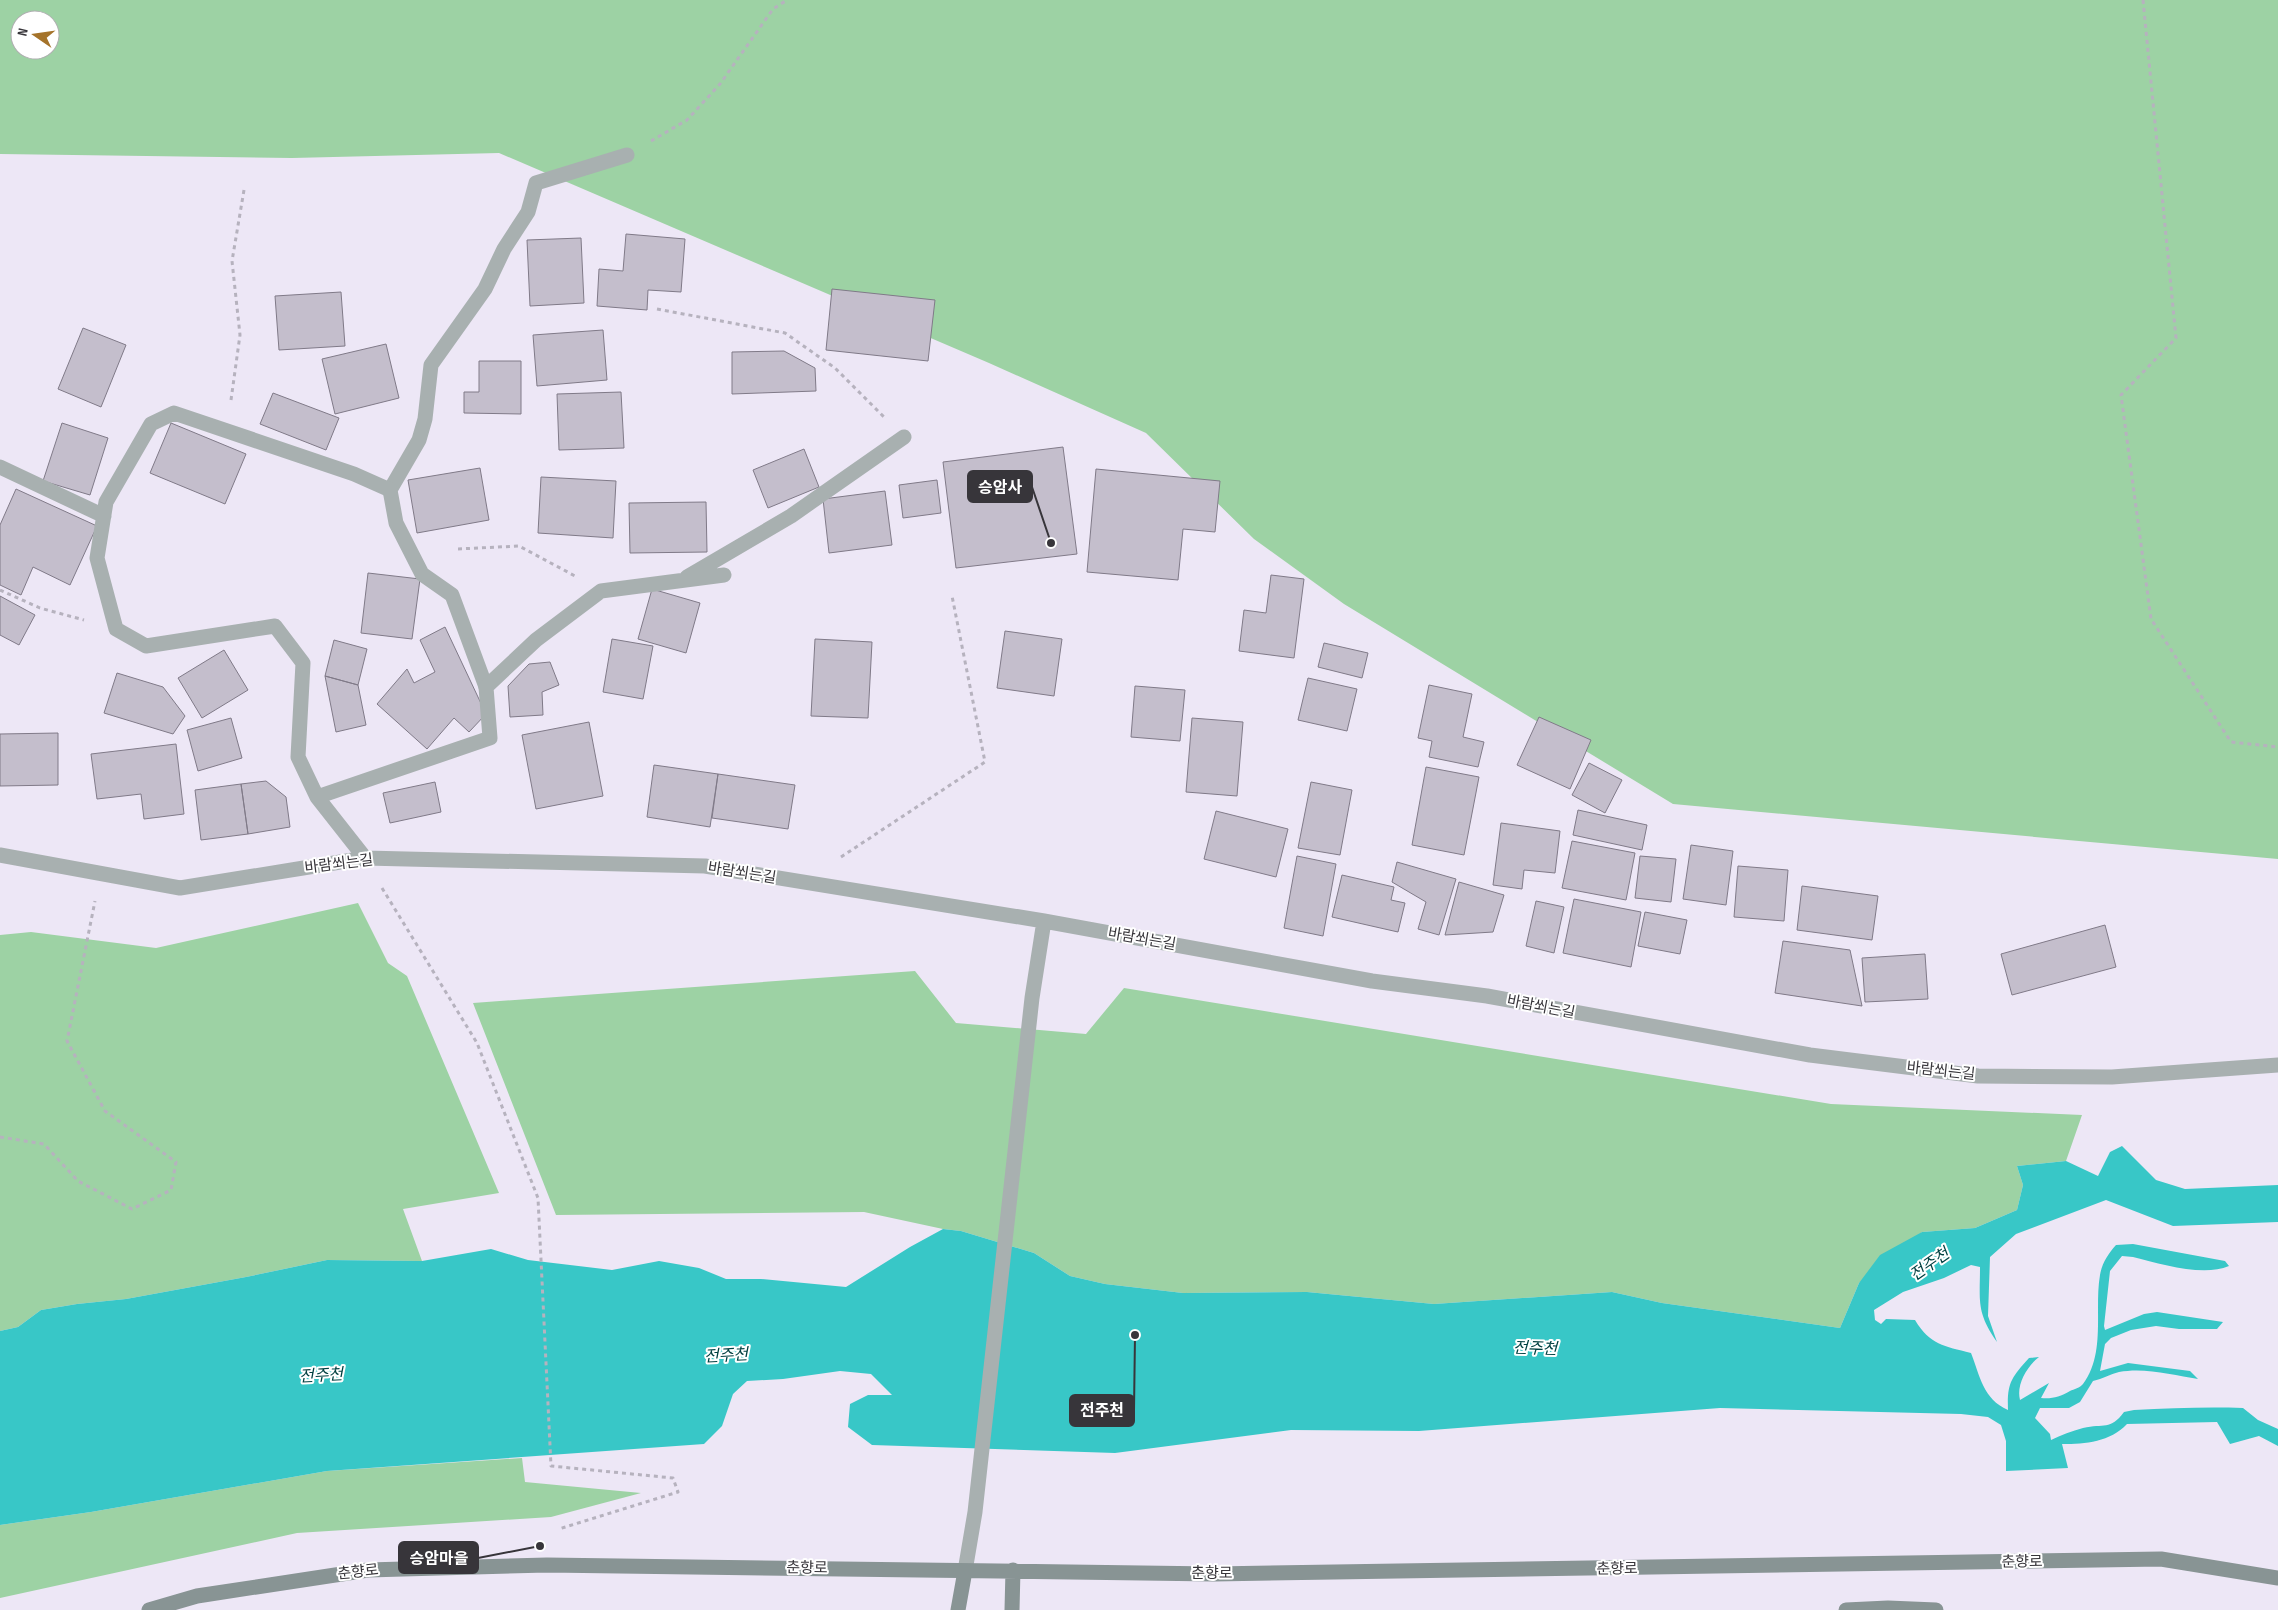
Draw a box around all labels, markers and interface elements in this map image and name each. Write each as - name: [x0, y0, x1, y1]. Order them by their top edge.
- north arrow: [10, 10, 60, 60]
- text: N: [14, 27, 32, 38]
- callout: 승암사: [968, 471, 1032, 502]
- text: 승암사: [978, 479, 1022, 498]
- street label: 바람쐬는길: [304, 850, 374, 878]
- street label: 바람쐬는길: [706, 858, 778, 888]
- street label: 바람쐬는길: [1106, 924, 1178, 954]
- street label: 바람쐬는길: [1505, 991, 1577, 1023]
- street label: 바람쐬는길: [1906, 1058, 1976, 1084]
- water label: 전주천: [1906, 1243, 1955, 1285]
- water label: 전주천: [1513, 1339, 1560, 1359]
- water label: 전주천: [703, 1345, 751, 1367]
- water label: 전주천: [298, 1365, 346, 1387]
- callout: 전주천: [1070, 1395, 1134, 1426]
- text: 전주천: [1080, 1401, 1124, 1421]
- callout: 승암마을: [399, 1542, 478, 1573]
- text: 승암마을: [410, 1550, 469, 1569]
- street label: 춘향로: [2001, 1552, 2043, 1572]
- street label: 춘향로: [786, 1558, 828, 1578]
- street label: 춘향로: [1596, 1559, 1638, 1579]
- street label: 춘향로: [336, 1560, 380, 1584]
- street label: 춘향로: [1191, 1564, 1233, 1583]

